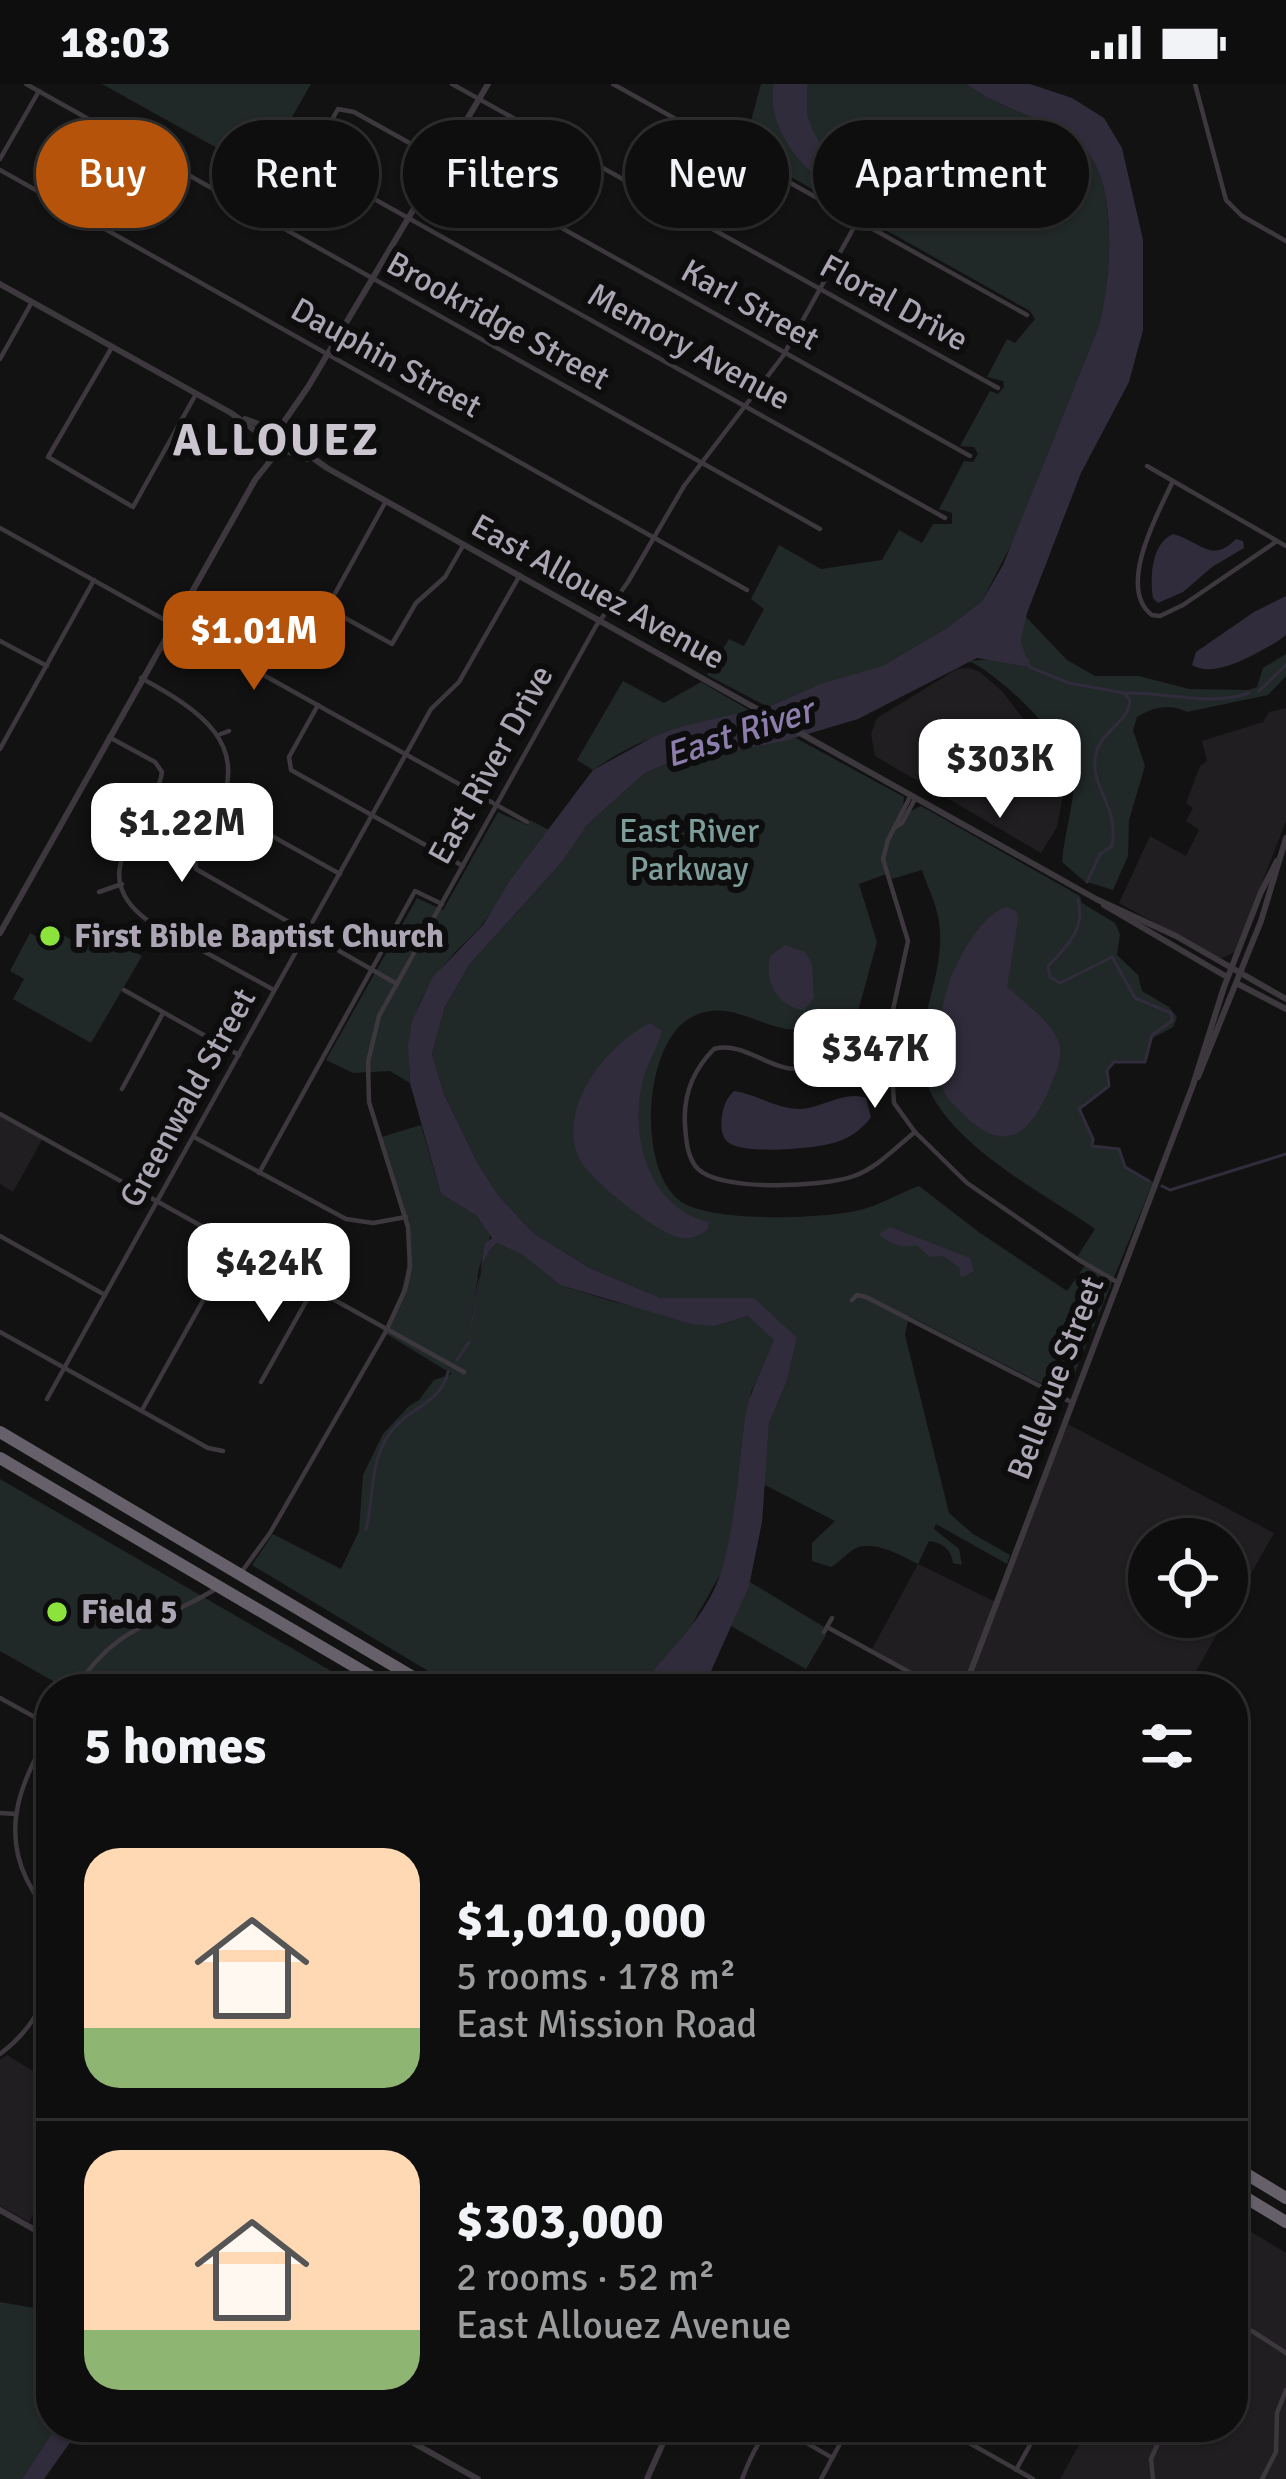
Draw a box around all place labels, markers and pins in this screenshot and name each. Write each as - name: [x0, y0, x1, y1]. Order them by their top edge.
- pin: $1.01M: [156, 591, 352, 693]
- pin: $303K: [916, 719, 1084, 821]
- pin: $1.22M: [84, 783, 280, 885]
- place label: First Bible Baptist Church: [74, 916, 444, 957]
- marker: First Bible Baptist Church: [37, 923, 63, 949]
- pin: $347K: [791, 1009, 959, 1111]
- pin: $424K: [185, 1223, 353, 1325]
- place label: Field 5: [81, 1592, 178, 1633]
- marker: Field 5: [44, 1599, 70, 1625]

